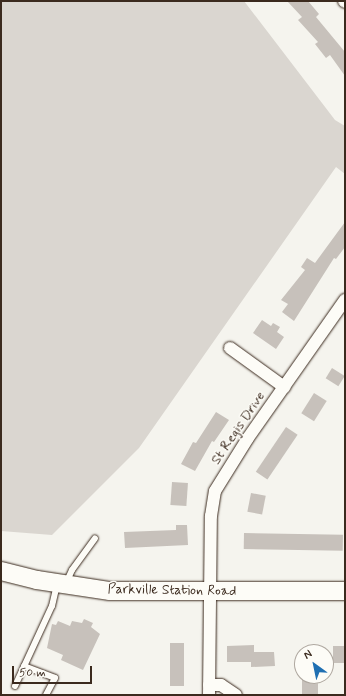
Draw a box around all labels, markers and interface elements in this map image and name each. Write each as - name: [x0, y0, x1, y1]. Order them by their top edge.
- street label: St Regis Drive: [208, 389, 268, 467]
- street label: Parkville Station Road: [108, 580, 236, 600]
- north arrow: [294, 644, 334, 684]
- text: N: [301, 647, 315, 663]
- scale bar: [14, 658, 94, 684]
- text: 50 m: [19, 665, 46, 681]

